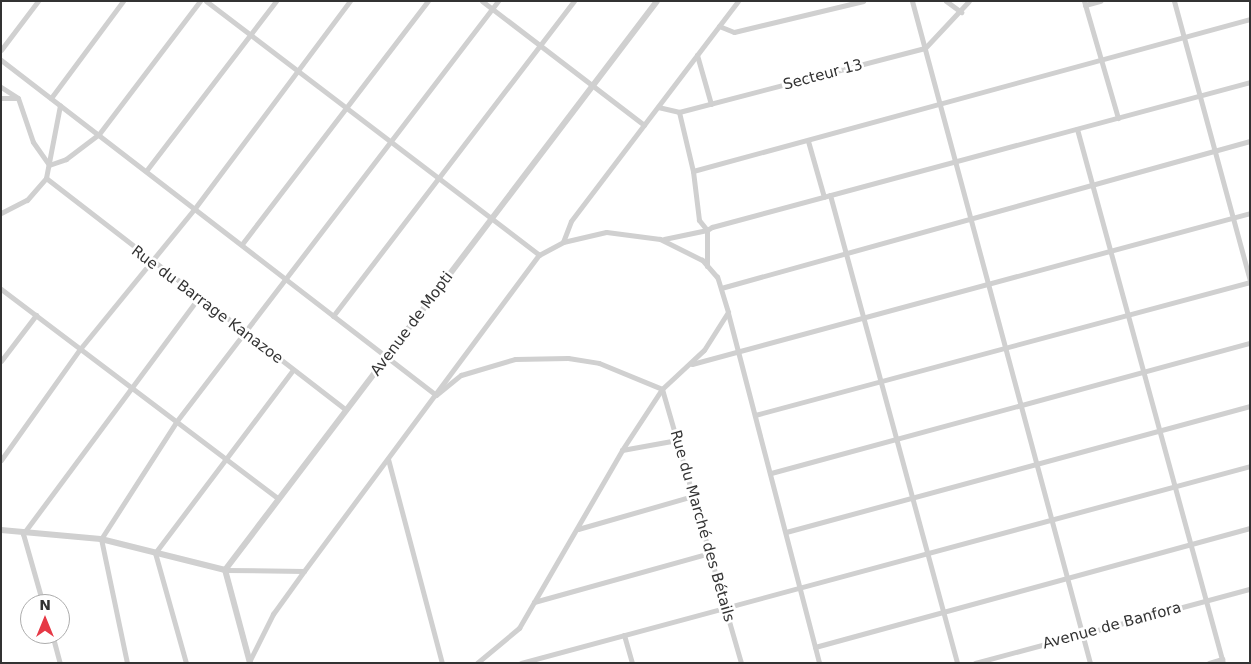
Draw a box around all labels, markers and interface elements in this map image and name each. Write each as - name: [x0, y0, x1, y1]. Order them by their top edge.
- street label: Secteur 13: [781, 56, 865, 94]
- street label: Rue du Barrage Kanazoe: [128, 242, 286, 368]
- street label: Avenue de Mopti: [367, 268, 457, 380]
- street label: Rue du Marché des Bétails: [666, 428, 738, 624]
- north arrow: [20, 594, 70, 644]
- text: N: [39, 597, 51, 613]
- street label: Avenue de Banfora: [1041, 599, 1183, 653]

